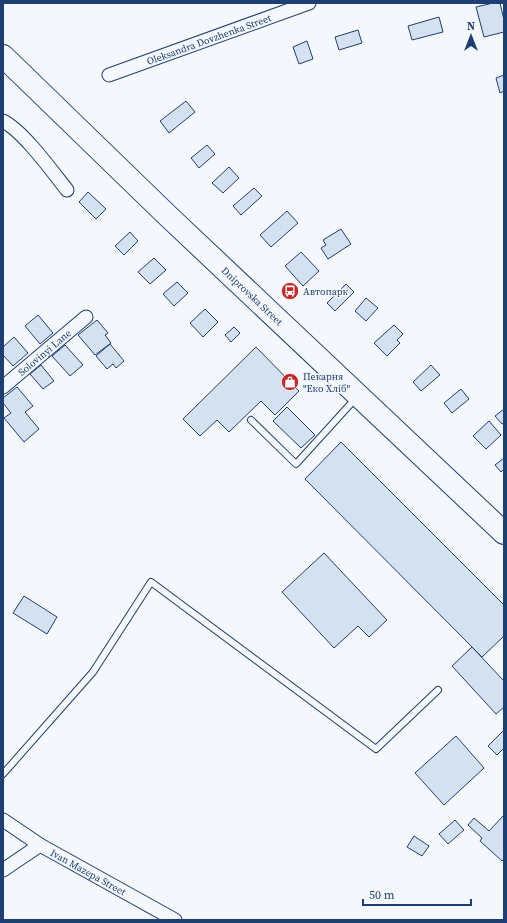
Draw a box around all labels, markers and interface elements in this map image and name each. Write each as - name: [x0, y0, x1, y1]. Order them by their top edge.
- street label: Oleksandra Dovzhenka Street: [145, 10, 273, 67]
- north arrow: [451, 16, 491, 56]
- text: N: [467, 19, 475, 34]
- street label: Dniprovska Street: [219, 264, 286, 328]
- bus stop icon: Автопарк: [280, 281, 300, 301]
- place label: Автопарк: [303, 285, 349, 298]
- street label: Solovinyi Lane: [15, 326, 73, 378]
- place label: Пекарня "Еко Хліб": [303, 370, 350, 395]
- shop icon: Пекарня "Еко Хліб": [280, 372, 300, 392]
- street label: Ivan Mazepa Street: [48, 846, 129, 898]
- scale bar: [363, 881, 471, 907]
- text: 50 m: [369, 887, 395, 903]

